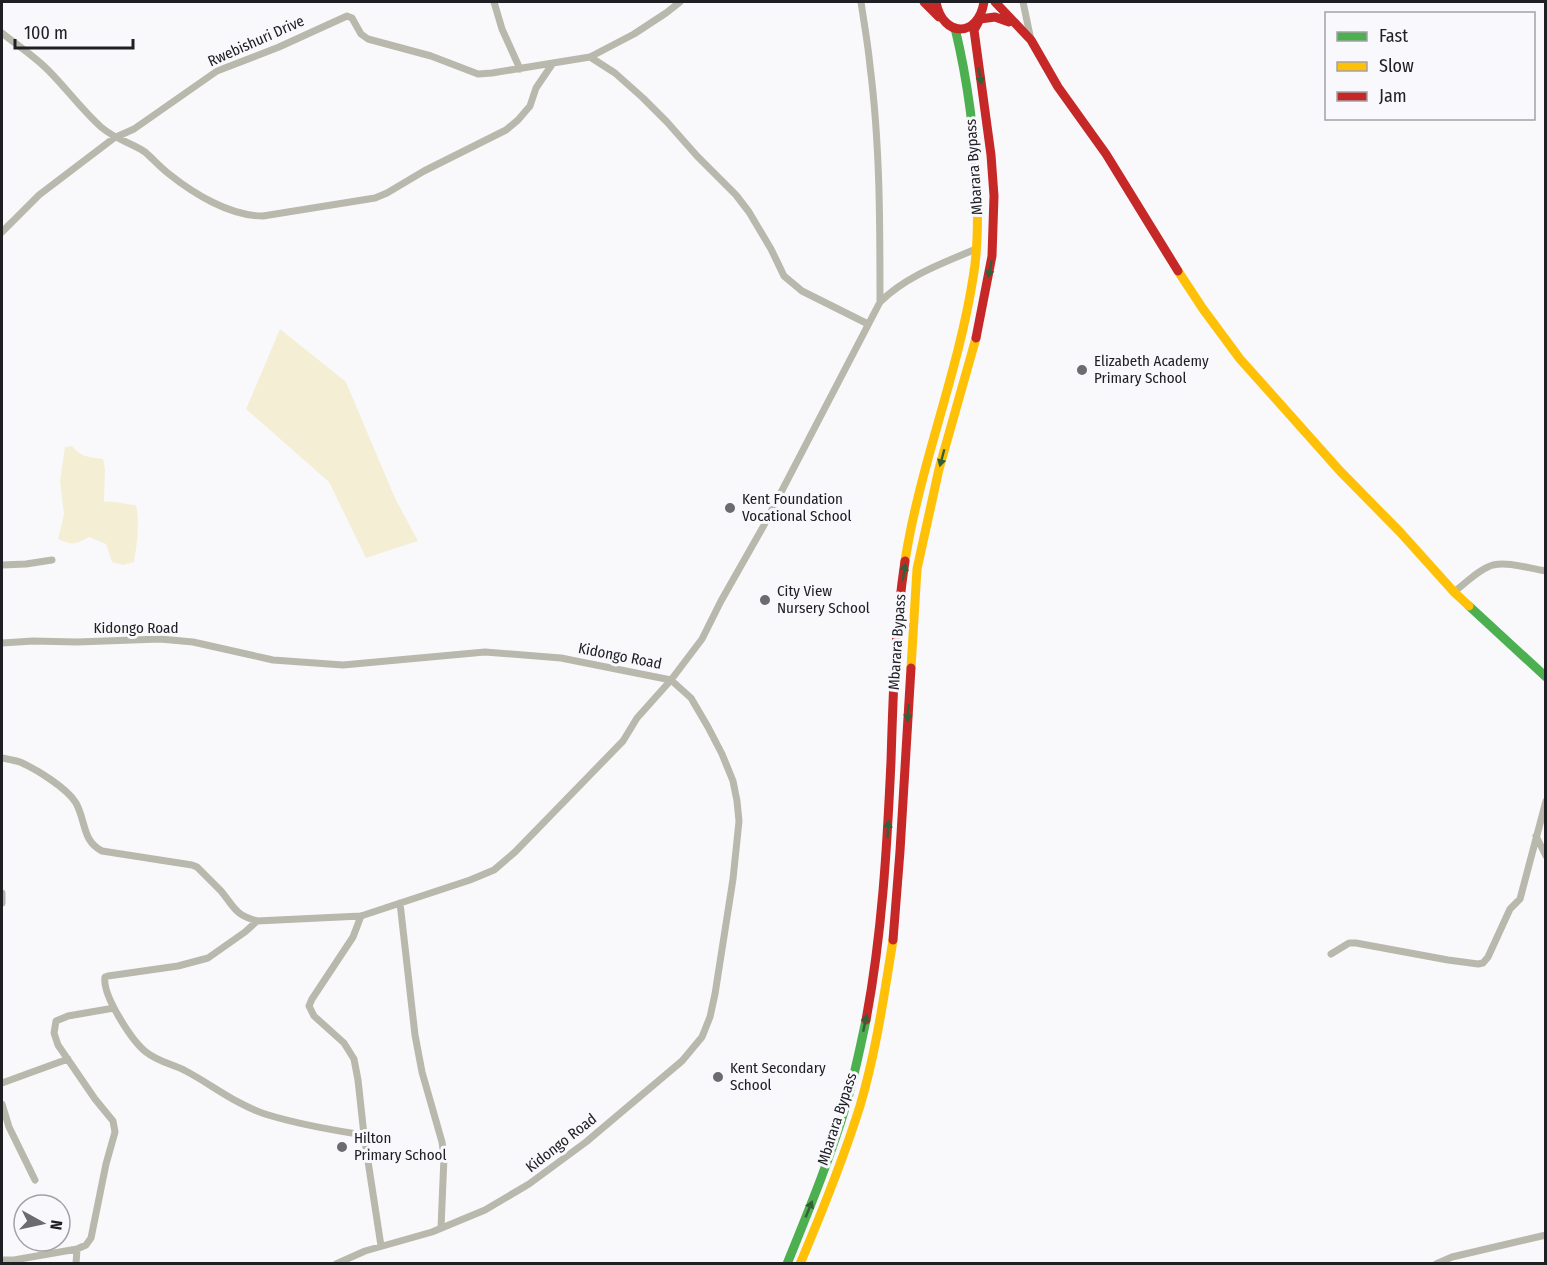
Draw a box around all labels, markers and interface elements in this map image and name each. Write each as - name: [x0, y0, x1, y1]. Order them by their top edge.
- scale bar: [15, 12, 134, 50]
- street label: Rwebishuri Drive: [205, 12, 307, 70]
- legend: [1325, 12, 1535, 120]
- text: 100 m: [24, 22, 68, 44]
- text: Fast: [1379, 25, 1408, 47]
- text: Slow: [1379, 55, 1414, 77]
- one-way arrow: [976, 66, 985, 85]
- text: Jam: [1379, 85, 1407, 107]
- street label: Mbarara Bypass: [962, 118, 986, 216]
- one-way arrow: [985, 260, 994, 279]
- place label: Elizabeth Academy Primary School: [1094, 352, 1209, 387]
- marker: Elizabeth Academy Primary School: [1075, 363, 1089, 377]
- one-way arrow: [937, 449, 946, 467]
- place label: Kent Foundation Vocational School: [742, 490, 851, 525]
- marker: Kent Foundation Vocational School: [723, 501, 737, 515]
- one-way arrow: [899, 562, 909, 581]
- place label: City View Nursery School: [777, 582, 870, 617]
- marker: City View Nursery School: [758, 593, 772, 607]
- street label: Mbarara Bypass: [885, 593, 909, 691]
- street label: Kidongo Road: [94, 619, 178, 637]
- street label: Kidongo Road: [577, 639, 663, 673]
- one-way arrow: [903, 704, 913, 723]
- one-way arrow: [884, 820, 893, 839]
- one-way arrow: [861, 1013, 870, 1032]
- place label: Kent Secondary School: [730, 1059, 826, 1094]
- marker: Kent Secondary School: [711, 1070, 725, 1084]
- street label: Mbarara Bypass: [814, 1070, 860, 1168]
- street label: Kidongo Road: [522, 1110, 600, 1176]
- place label: Hilton Primary School: [354, 1129, 446, 1164]
- marker: Hilton Primary School: [335, 1140, 349, 1154]
- north arrow: [12, 1193, 72, 1253]
- one-way arrow: [804, 1200, 814, 1218]
- text: N: [46, 1219, 66, 1231]

